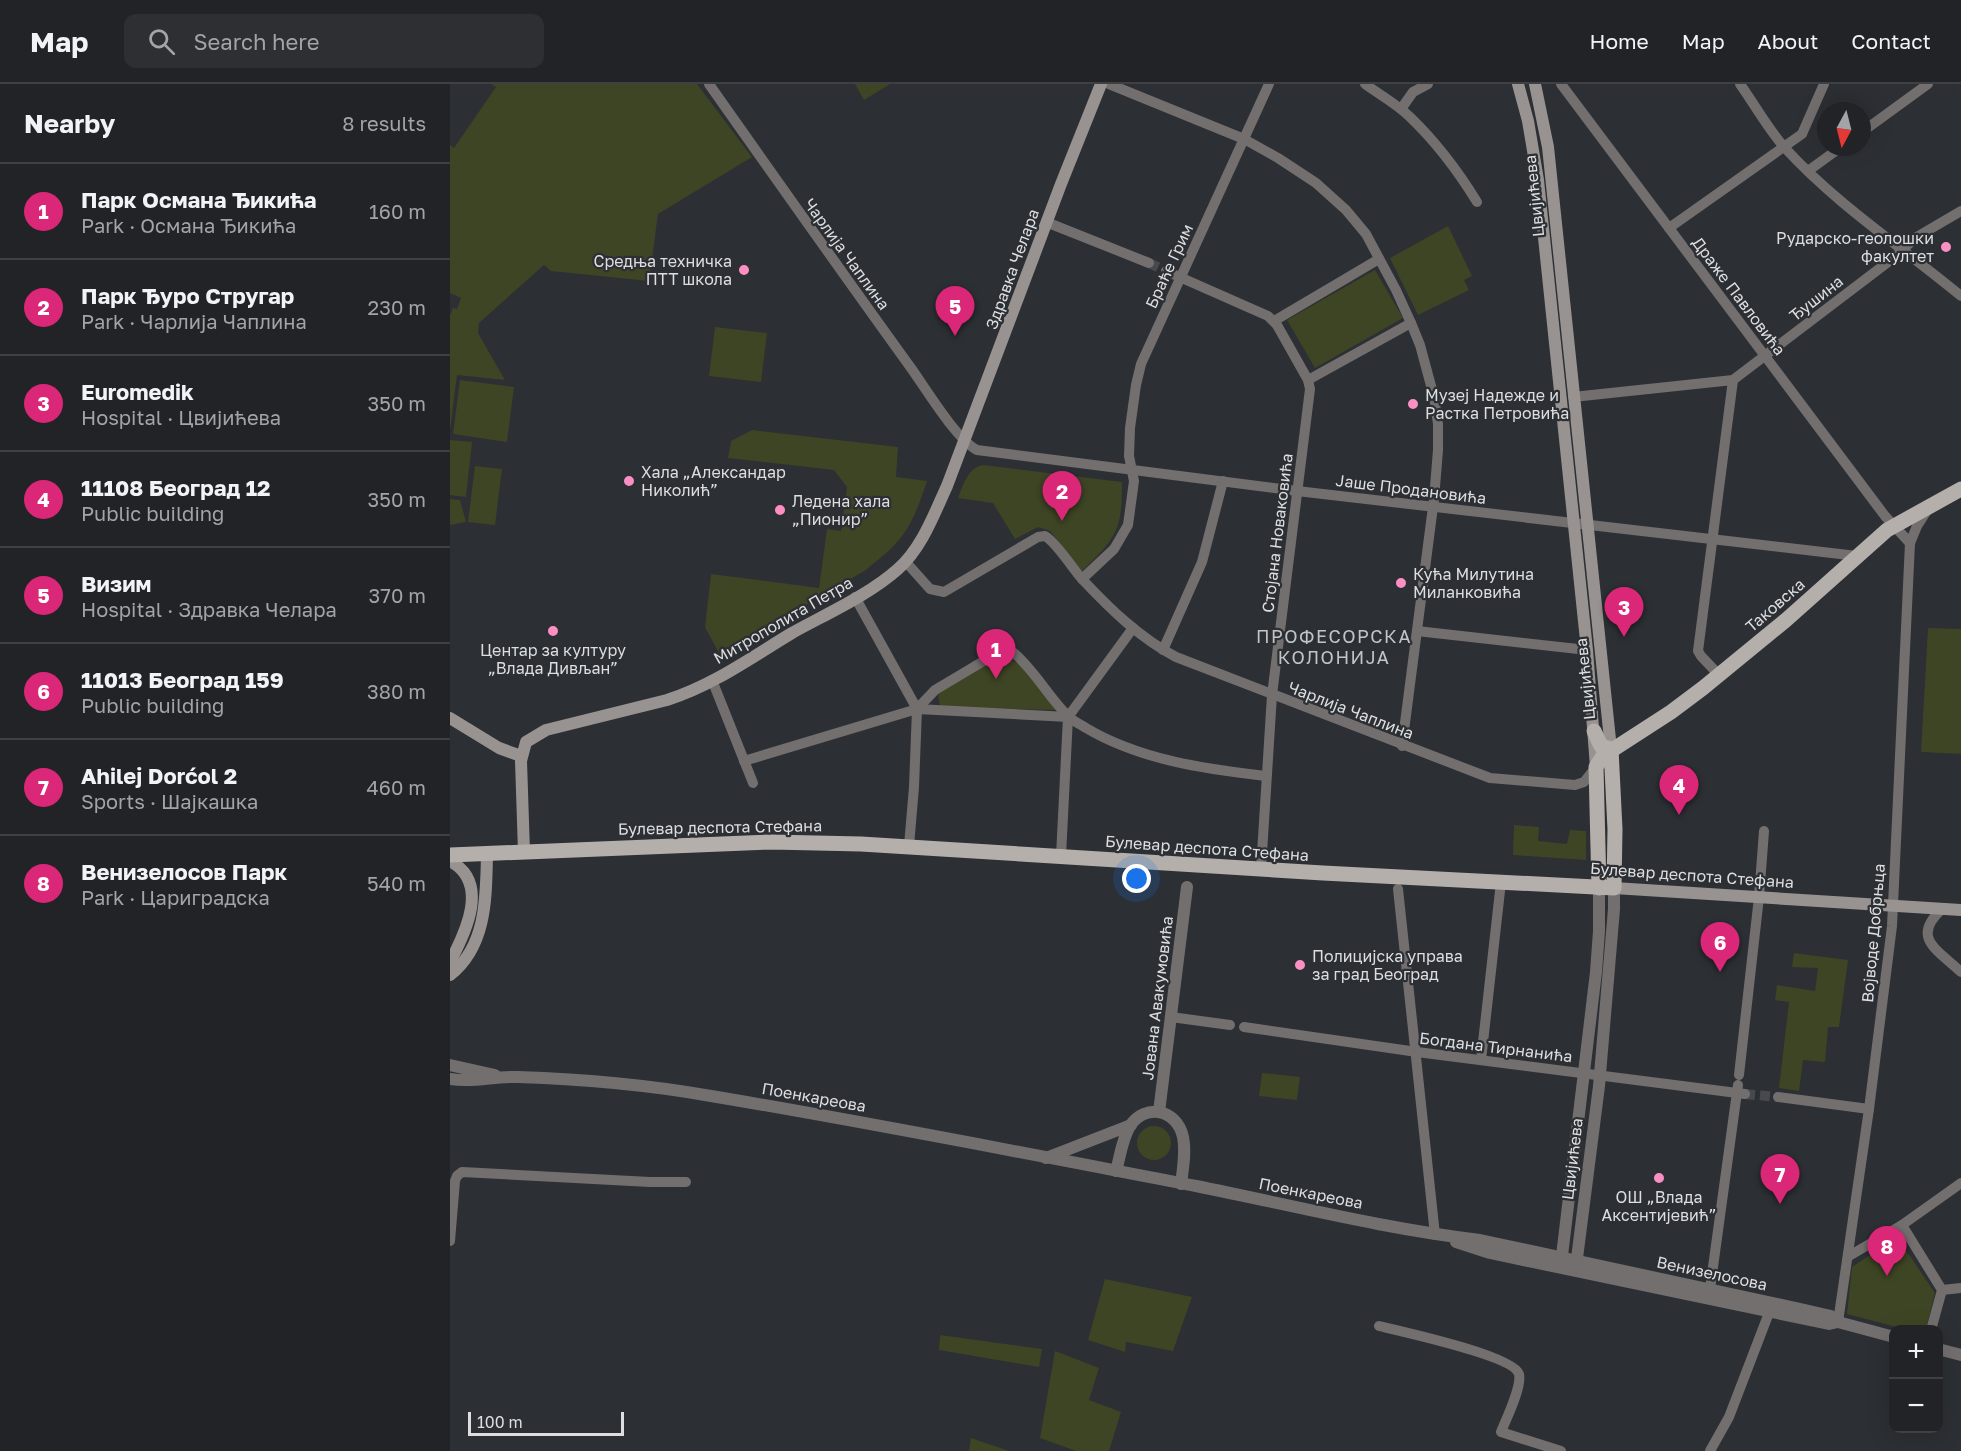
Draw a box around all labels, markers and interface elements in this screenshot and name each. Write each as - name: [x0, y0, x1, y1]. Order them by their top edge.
- search box: [124, 14, 544, 68]
- text: Map: [30, 25, 88, 58]
- icon: search: [145, 25, 178, 58]
- text: Search here: [193, 28, 319, 55]
- text: Home: [1589, 28, 1649, 54]
- text: Map: [1682, 28, 1725, 54]
- text: About: [1758, 28, 1818, 54]
- text: Contact: [1851, 28, 1931, 54]
- north arrow: [1817, 102, 1871, 156]
- text: Nearby: [24, 108, 115, 139]
- text: 8 results: [342, 111, 426, 135]
- street label: Цвијићева: [1520, 154, 1548, 238]
- text: Парк Османа Ђикића: [81, 186, 317, 213]
- street label: Чарлија Чаплина: [800, 194, 894, 314]
- text: 1: [38, 199, 49, 223]
- text: 160 m: [369, 199, 426, 223]
- street label: Здравка Челара: [981, 206, 1043, 332]
- text: Park · Османа Ђикића: [81, 213, 296, 237]
- street label: Браће Грим: [1141, 221, 1197, 311]
- place label: Рударско-геолошки факултет: [1776, 228, 1934, 266]
- street label: Драже Павловића: [1688, 233, 1790, 359]
- marker: Рударско-геолошки факултет: [1939, 240, 1953, 254]
- place label: Средња техничка ПТТ школа: [594, 251, 732, 289]
- marker: Средња техничка ПТТ школа: [737, 263, 751, 277]
- street label: Ђушина: [1785, 271, 1847, 325]
- text: Парк Ђуро Стругар: [81, 282, 294, 309]
- pin: 5: [936, 286, 974, 336]
- text: 2: [37, 295, 50, 319]
- text: 230 m: [368, 295, 426, 319]
- text: Park · Чарлија Чаплина: [81, 309, 307, 333]
- text: Euromedik: [81, 378, 194, 405]
- place label: Музеј Надежде и Растка Петровића: [1425, 385, 1569, 423]
- text: 3: [37, 391, 50, 415]
- text: 350 m: [368, 391, 426, 415]
- marker: Музеј Надежде и Растка Петровића: [1406, 397, 1420, 411]
- text: Hospital · Цвијићева: [81, 405, 281, 429]
- street label: Стојана Новаковића: [1257, 452, 1297, 614]
- place label: Хала „Александар Николић”: [641, 462, 786, 500]
- street label: Јаше Продановића: [1335, 470, 1487, 508]
- pin: 2: [1042, 472, 1082, 521]
- text: 11108 Београд 12: [81, 474, 270, 501]
- marker: Хала „Александар Николић”: [622, 474, 636, 488]
- text: 4: [37, 487, 50, 511]
- text: 350 m: [368, 487, 426, 511]
- place label: Ледена хала „Пионир”: [792, 491, 890, 529]
- text: Public building: [81, 501, 224, 525]
- marker: Ледена хала „Пионир”: [773, 503, 787, 517]
- place label: Кућа Милутина Миланковића: [1413, 564, 1534, 602]
- text: Визим: [81, 570, 151, 597]
- street label: Митрополита Петра: [710, 572, 856, 668]
- street label: Таковска: [1741, 574, 1809, 636]
- marker: Кућа Милутина Миланковића: [1394, 576, 1408, 590]
- text: 5: [37, 583, 50, 607]
- text: 370 m: [369, 583, 426, 607]
- pin: 3: [1604, 588, 1644, 637]
- text: Hospital · Здравка Челара: [81, 597, 337, 621]
- marker: Центар за културу „Влада Дивљан”: [546, 624, 560, 638]
- district label: ПРОФЕСОРСКА КОЛОНИЈА: [1256, 625, 1412, 668]
- pin: 1: [976, 630, 1016, 679]
- street label: Цвијићева: [1571, 637, 1599, 721]
- place label: Центар за културу „Влада Дивљан”: [480, 640, 626, 678]
- text: 11013 Београд 159: [81, 666, 284, 693]
- street label: Чарлија Чаплина: [1285, 677, 1417, 743]
- text: 6: [37, 679, 50, 703]
- text: 380 m: [367, 679, 426, 703]
- text: Public building: [81, 693, 224, 717]
- text: Ahilej Dorćol 2: [81, 762, 237, 789]
- pin: 4: [1660, 766, 1698, 815]
- text: 7: [38, 775, 49, 799]
- text: 460 m: [367, 775, 426, 799]
- text: Sports · Шајкашка: [81, 789, 258, 813]
- street label: Булевар деспота Стефана: [618, 815, 822, 839]
- street label: Булевар деспота Стефана: [1104, 831, 1310, 865]
- text: Венизелосов Парк: [81, 858, 287, 885]
- street label: Булевар деспота Стефана: [1589, 858, 1795, 892]
- street label: Војводе Добрњца: [1857, 863, 1889, 1003]
- your location: [1122, 864, 1151, 893]
- text: 8: [37, 871, 50, 895]
- text: 540 m: [367, 871, 426, 895]
- text: Park · Цариградска: [81, 885, 270, 909]
- street label: Јована Авакумовића: [1137, 915, 1177, 1081]
- pin: 6: [1700, 922, 1740, 972]
- place label: Полицијска управа за град Београд: [1312, 946, 1463, 984]
- marker: Полицијска управа за град Београд: [1293, 958, 1307, 972]
- street label: Богдана Тирнанића: [1418, 1028, 1574, 1066]
- street label: Поенкареова: [760, 1078, 868, 1116]
- street label: Цвијићева: [1557, 1117, 1587, 1201]
- pin: 7: [1760, 1154, 1800, 1204]
- marker: ОШ „Влада Аксентијевић”: [1652, 1171, 1666, 1185]
- street label: Поенкареова: [1257, 1173, 1365, 1213]
- place label: ОШ „Влада Аксентијевић”: [1601, 1187, 1717, 1225]
- pin: 8: [1868, 1226, 1906, 1276]
- street label: Венизелосова: [1655, 1252, 1769, 1294]
- map controls: [1889, 1325, 1943, 1433]
- button: +: [1889, 1325, 1943, 1379]
- button: −: [1889, 1379, 1943, 1433]
- scale bar: [468, 1409, 624, 1436]
- text: 100 m: [477, 1412, 523, 1432]

